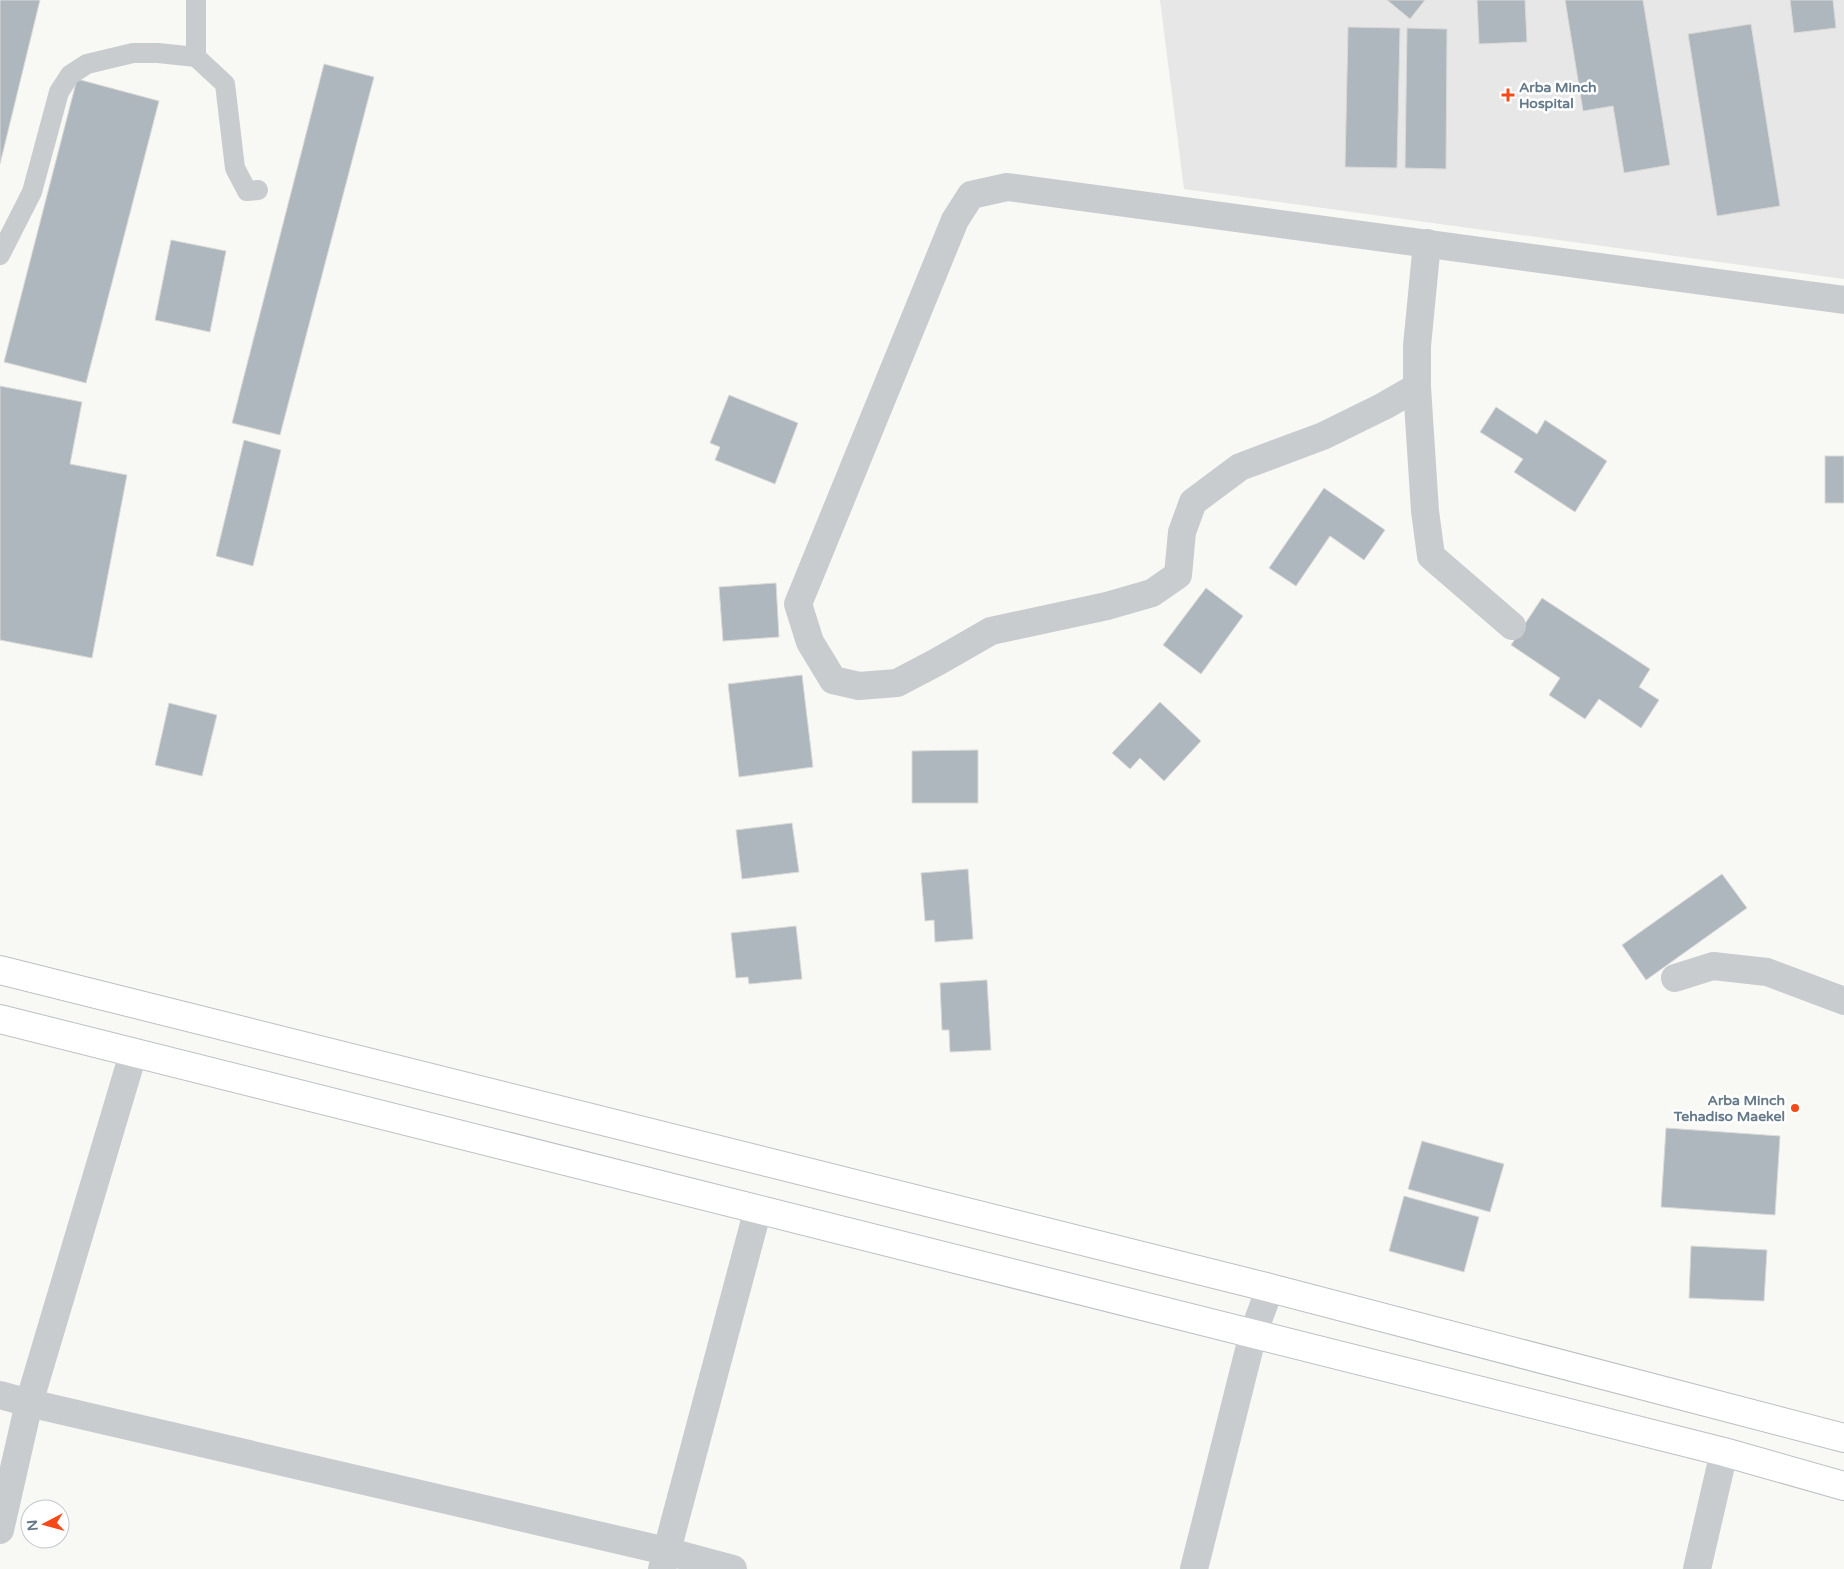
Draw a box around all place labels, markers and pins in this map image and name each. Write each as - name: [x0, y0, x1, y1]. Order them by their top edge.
- place label: Arba Minch Hospital: [1519, 79, 1596, 112]
- marker: Arba Minch Hospital: [1501, 88, 1515, 102]
- place label: Arba Minch Tehadiso Maekel: [1673, 1092, 1785, 1125]
- marker: Arba Minch Tehadiso Maekel: [1789, 1102, 1801, 1114]

